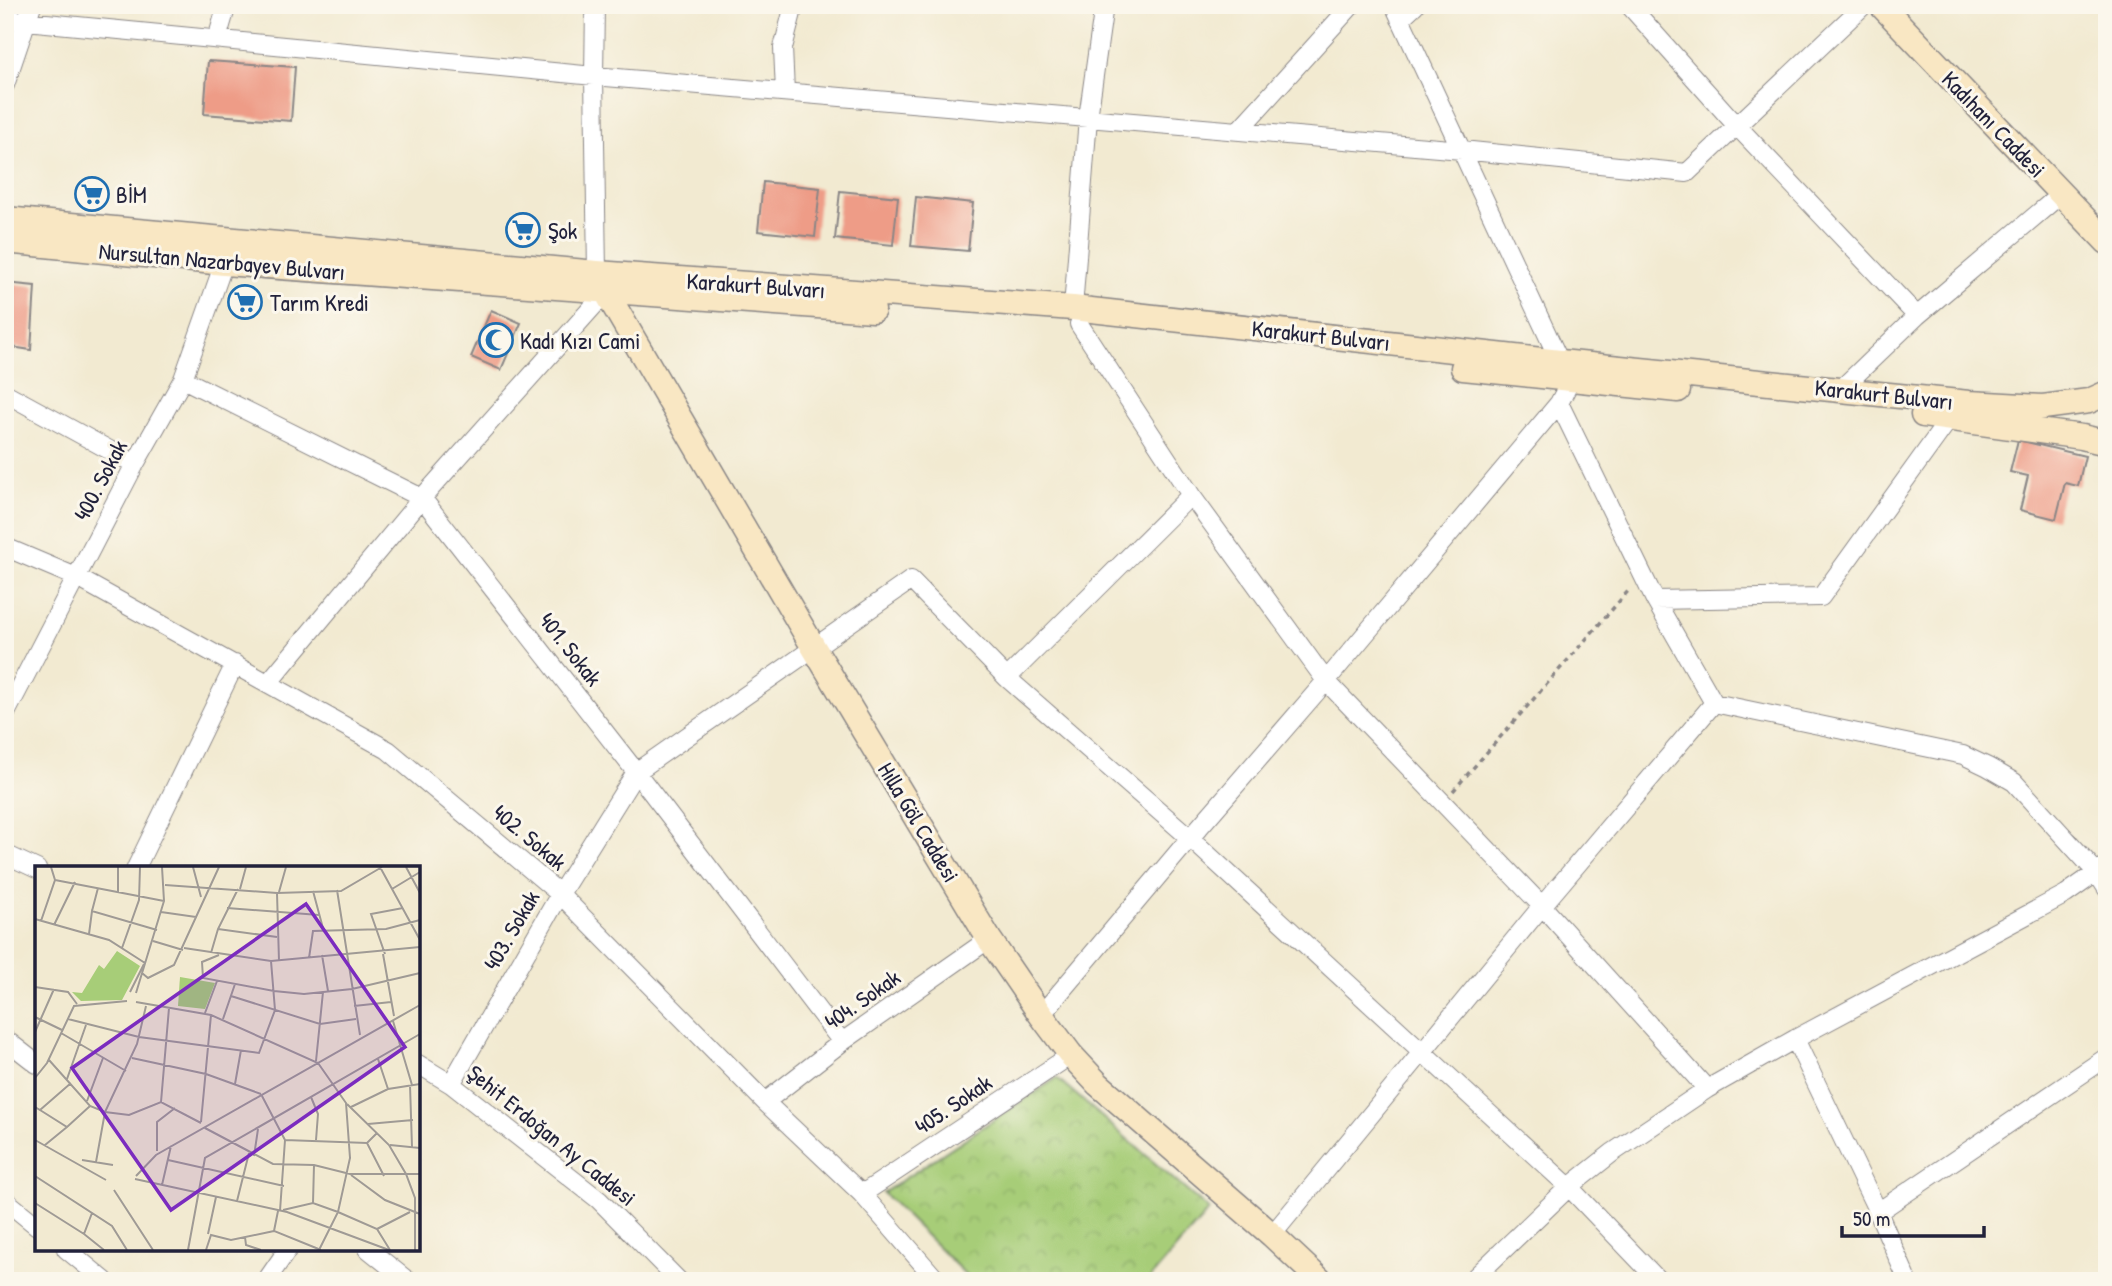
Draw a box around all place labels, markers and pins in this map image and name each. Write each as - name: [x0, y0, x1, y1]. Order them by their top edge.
- supermarket icon: BİM: [73, 175, 111, 213]
- place label: BİM: [116, 179, 147, 210]
- supermarket icon: Şok: [504, 211, 542, 249]
- place label: Şok: [548, 215, 578, 246]
- supermarket icon: Tarım Kredi: [226, 283, 264, 321]
- place label: Tarım Kredi: [270, 287, 369, 318]
- mosque icon: Kadı Kızı Cami: [477, 321, 515, 359]
- place label: Kadı Kızı Cami: [520, 325, 640, 356]

